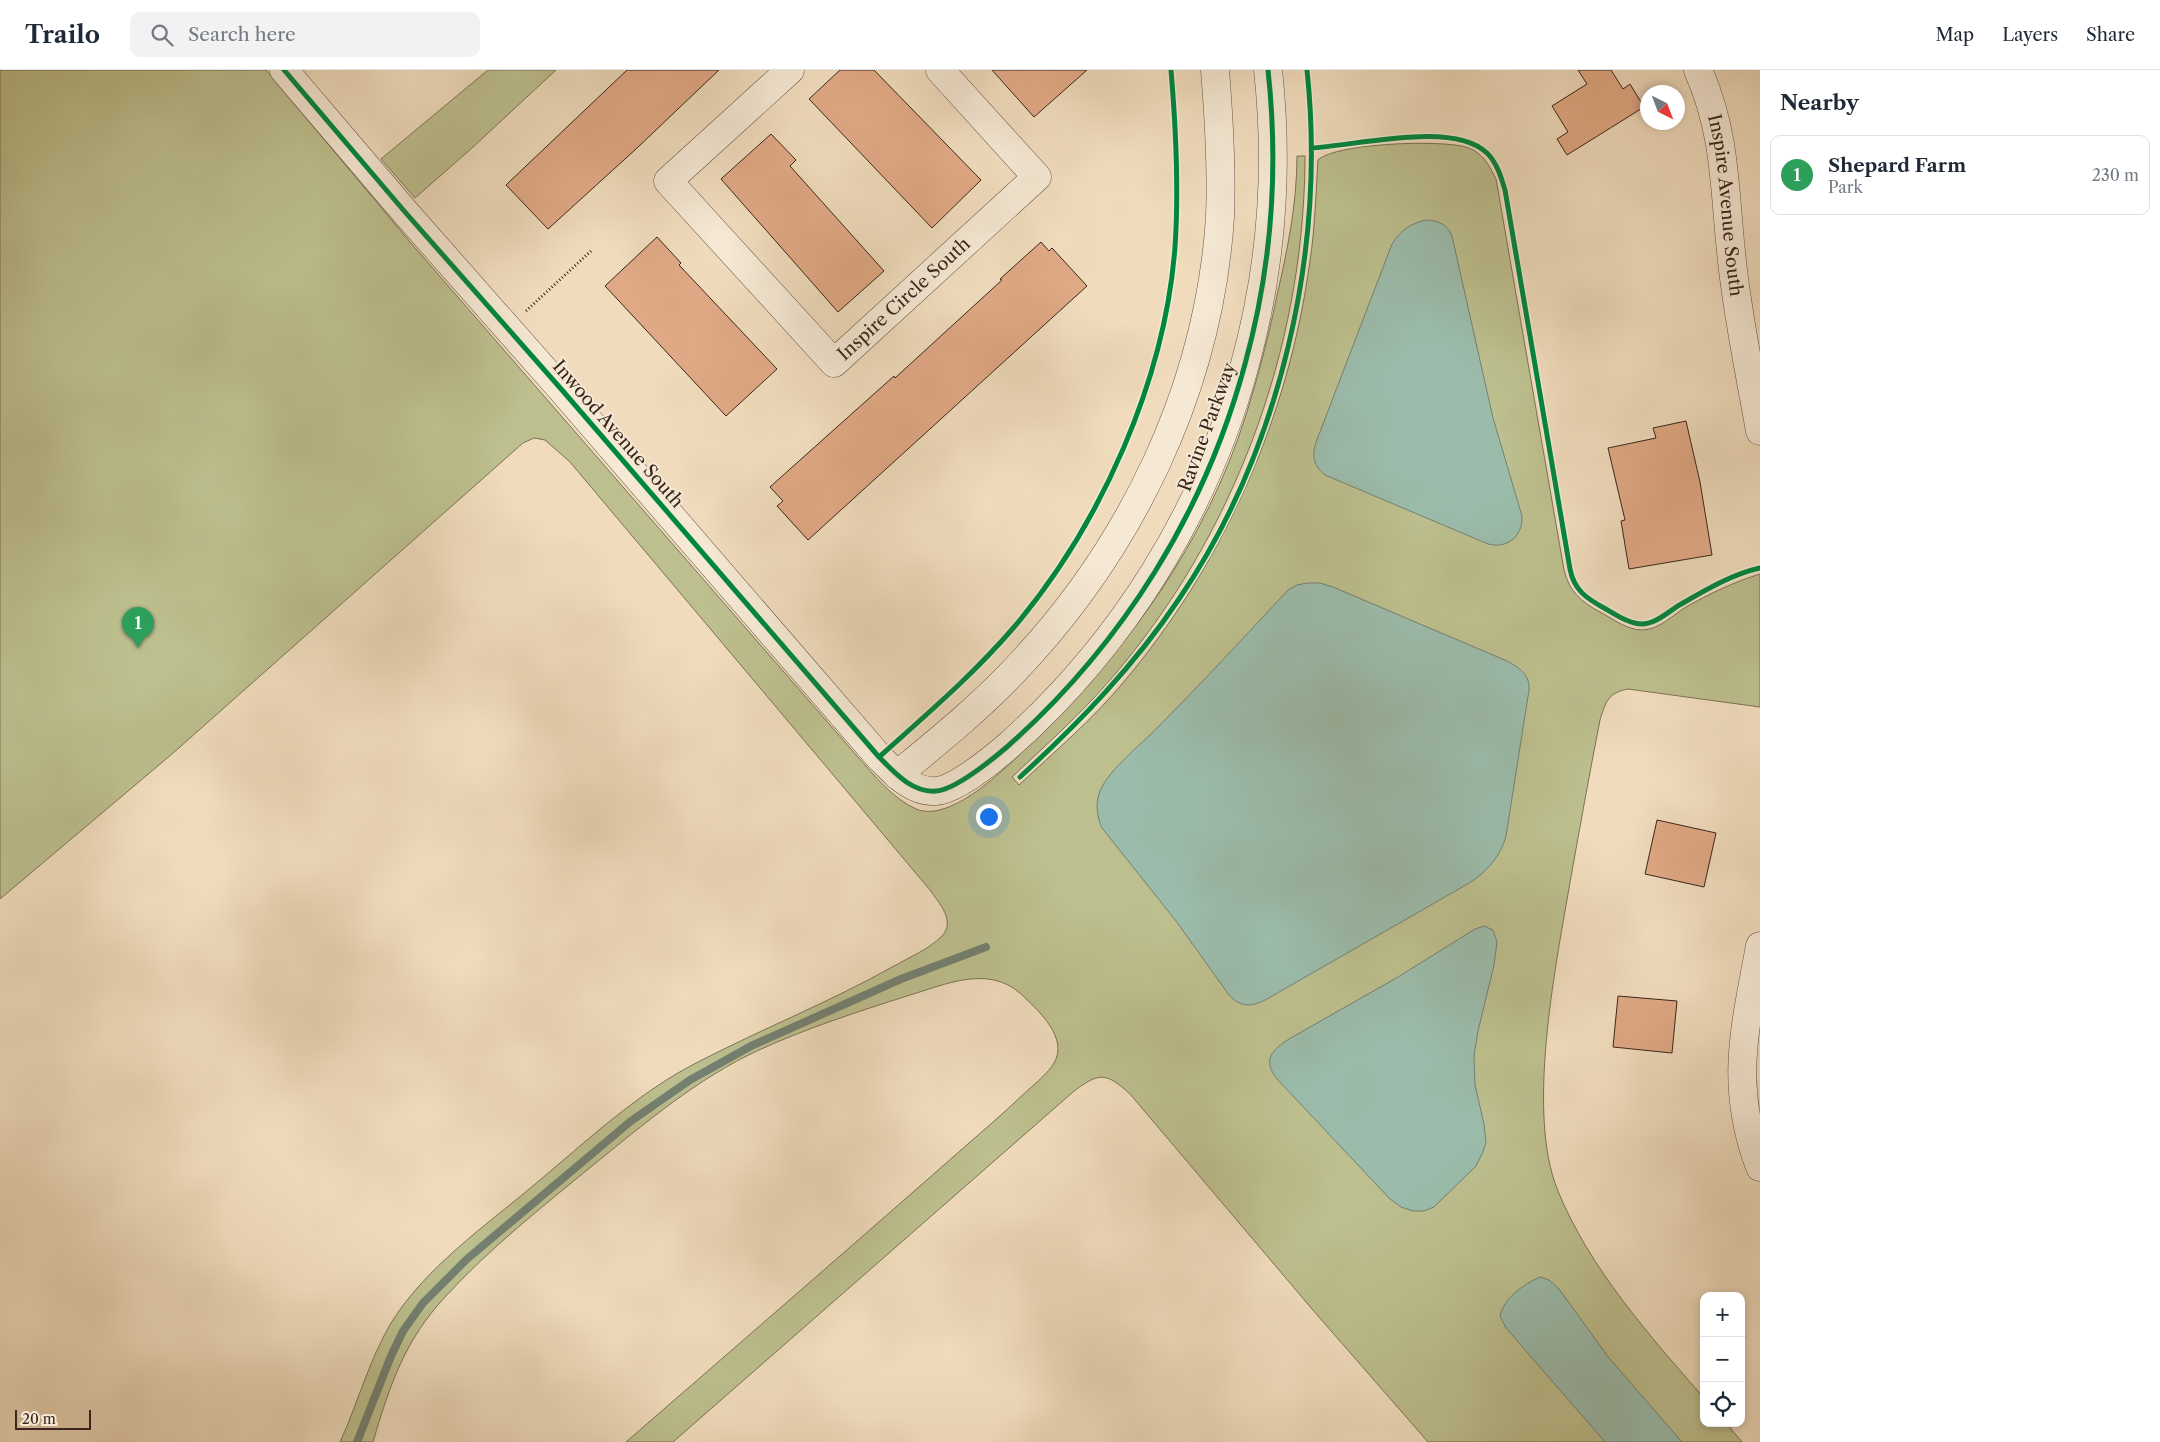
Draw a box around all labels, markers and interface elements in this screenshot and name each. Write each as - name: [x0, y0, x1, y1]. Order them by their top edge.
- search box: [130, 12, 480, 57]
- text: Trailo: [25, 20, 100, 49]
- icon: search: [148, 21, 176, 49]
- text: Search here: [188, 23, 296, 46]
- text: Map: [1936, 24, 1974, 46]
- text: Layers: [2002, 24, 2058, 46]
- text: Share: [2086, 24, 2135, 46]
- north arrow: [1640, 85, 1685, 130]
- text: Nearby: [1780, 90, 1859, 115]
- street label: Inspire Avenue South: [1703, 112, 1747, 298]
- text: Shepard Farm: [1828, 154, 1966, 177]
- text: 1: [1793, 165, 1801, 185]
- text: 230 m: [2092, 165, 2139, 185]
- text: Park: [1828, 177, 1863, 197]
- street label: Inspire Circle South: [833, 233, 975, 365]
- street label: Inwood Avenue South: [548, 356, 688, 512]
- street label: Ravine Parkway: [1173, 359, 1241, 495]
- pin: 1: [122, 607, 154, 648]
- your location: [976, 804, 1002, 830]
- map controls: [1700, 1292, 1745, 1427]
- button: +: [1700, 1292, 1745, 1337]
- button: −: [1700, 1337, 1745, 1382]
- button: locate: [1700, 1382, 1745, 1427]
- scale bar: [15, 1407, 91, 1430]
- text: 20 m: [22, 1410, 56, 1428]

